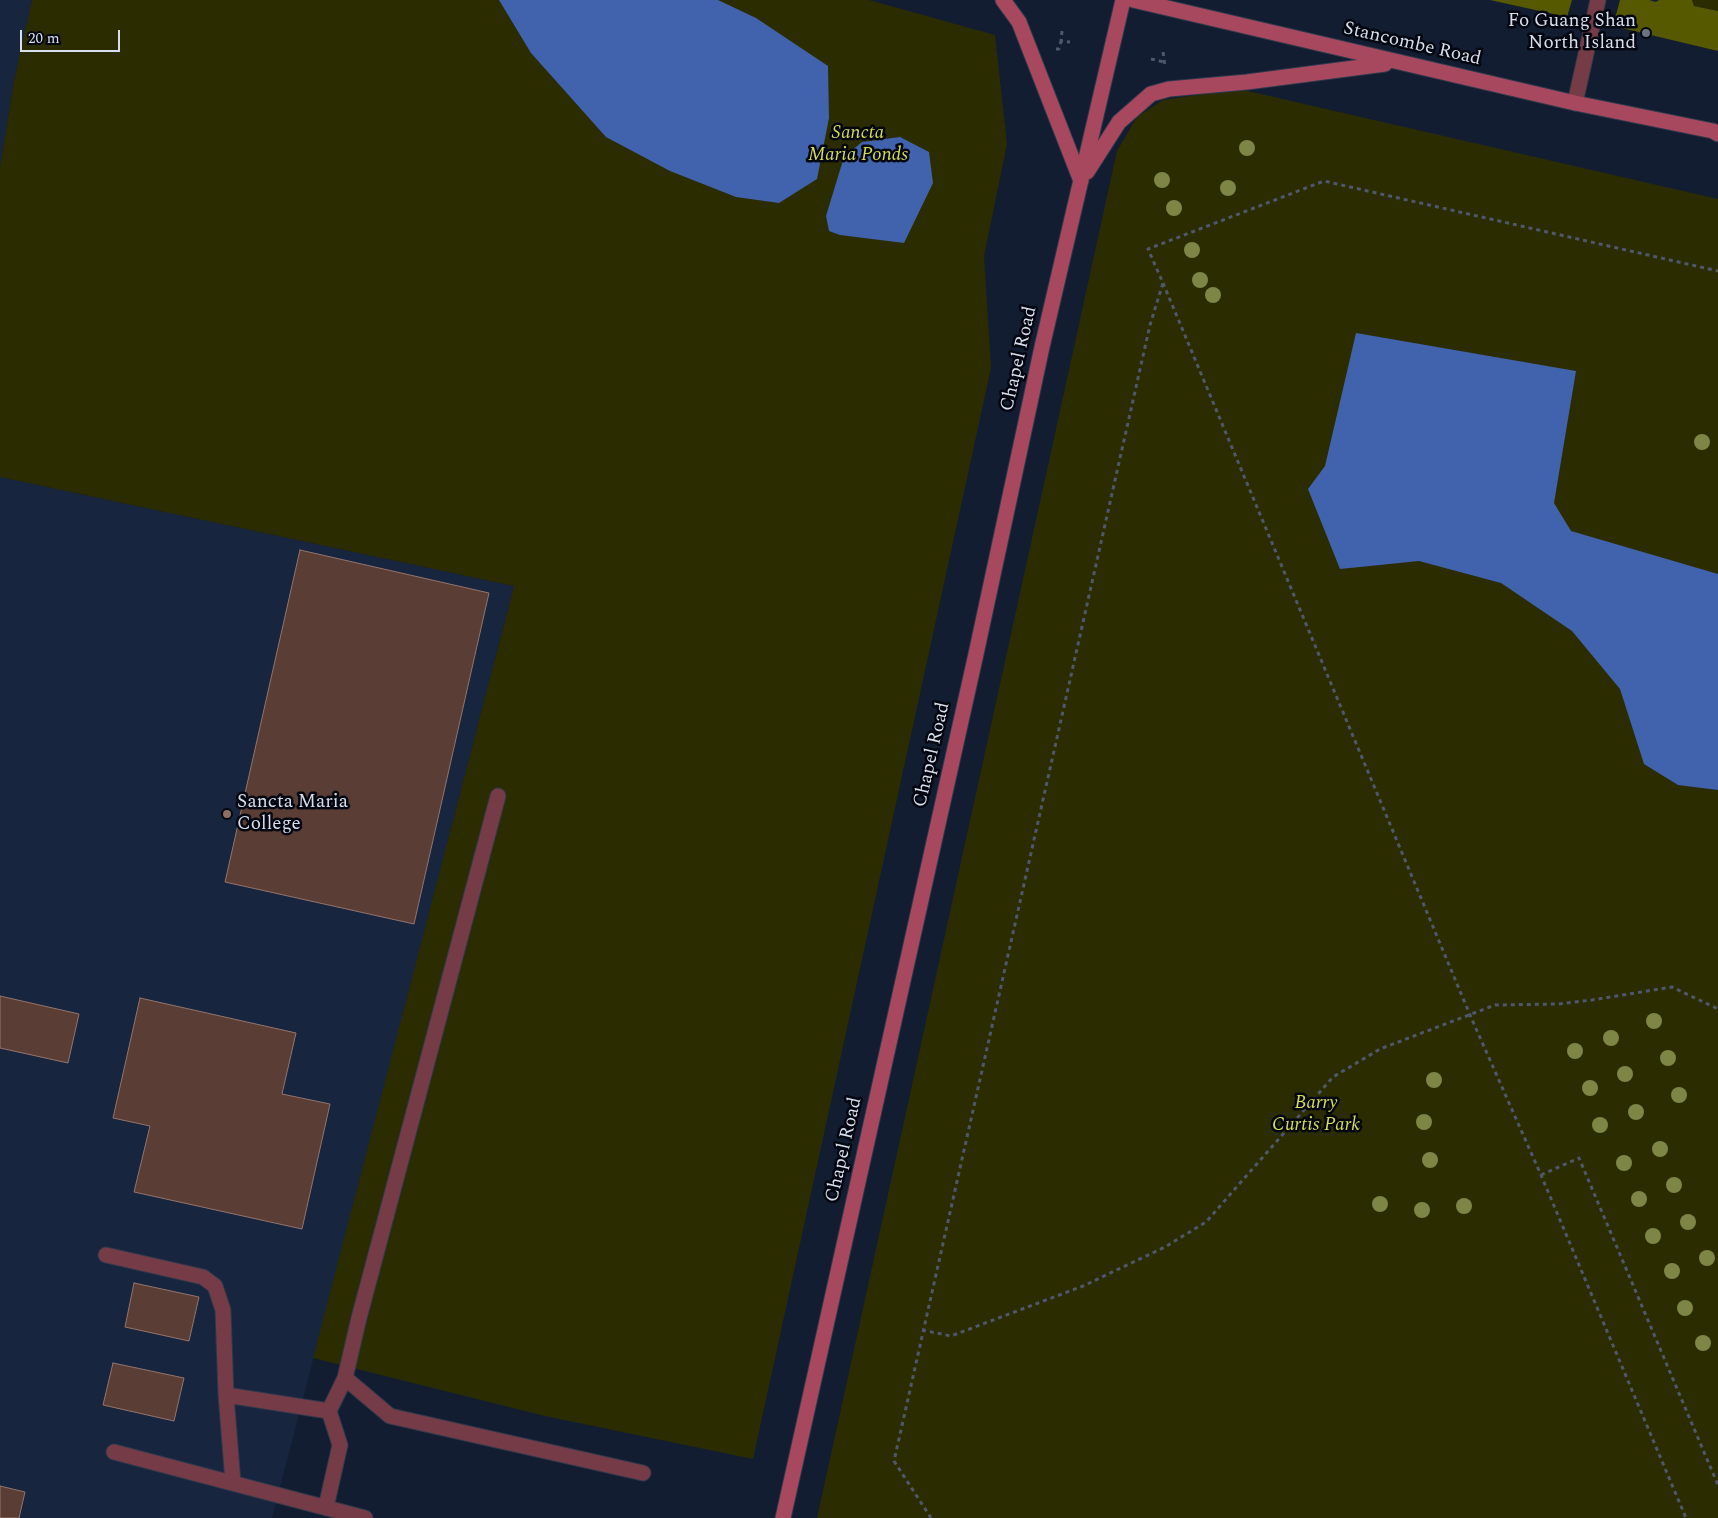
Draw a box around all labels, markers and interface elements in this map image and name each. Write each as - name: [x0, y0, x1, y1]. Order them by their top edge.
- place label: Fo Guang Shan North Island: [1508, 11, 1636, 55]
- street label: Stancombe Road: [1341, 18, 1483, 72]
- scale bar: [22, 20, 122, 52]
- text: 20 m: [28, 27, 60, 50]
- marker: Fo Guang Shan North Island: [1640, 27, 1652, 39]
- park label: Sancta Maria Ponds: [808, 123, 908, 167]
- street label: Chapel Road: [997, 304, 1043, 414]
- street label: Chapel Road: [910, 700, 956, 810]
- place label: Sancta Maria College: [237, 792, 348, 836]
- marker: Sancta Maria College: [221, 808, 233, 820]
- park label: Barry Curtis Park: [1272, 1093, 1360, 1137]
- street label: Chapel Road: [822, 1095, 868, 1205]

